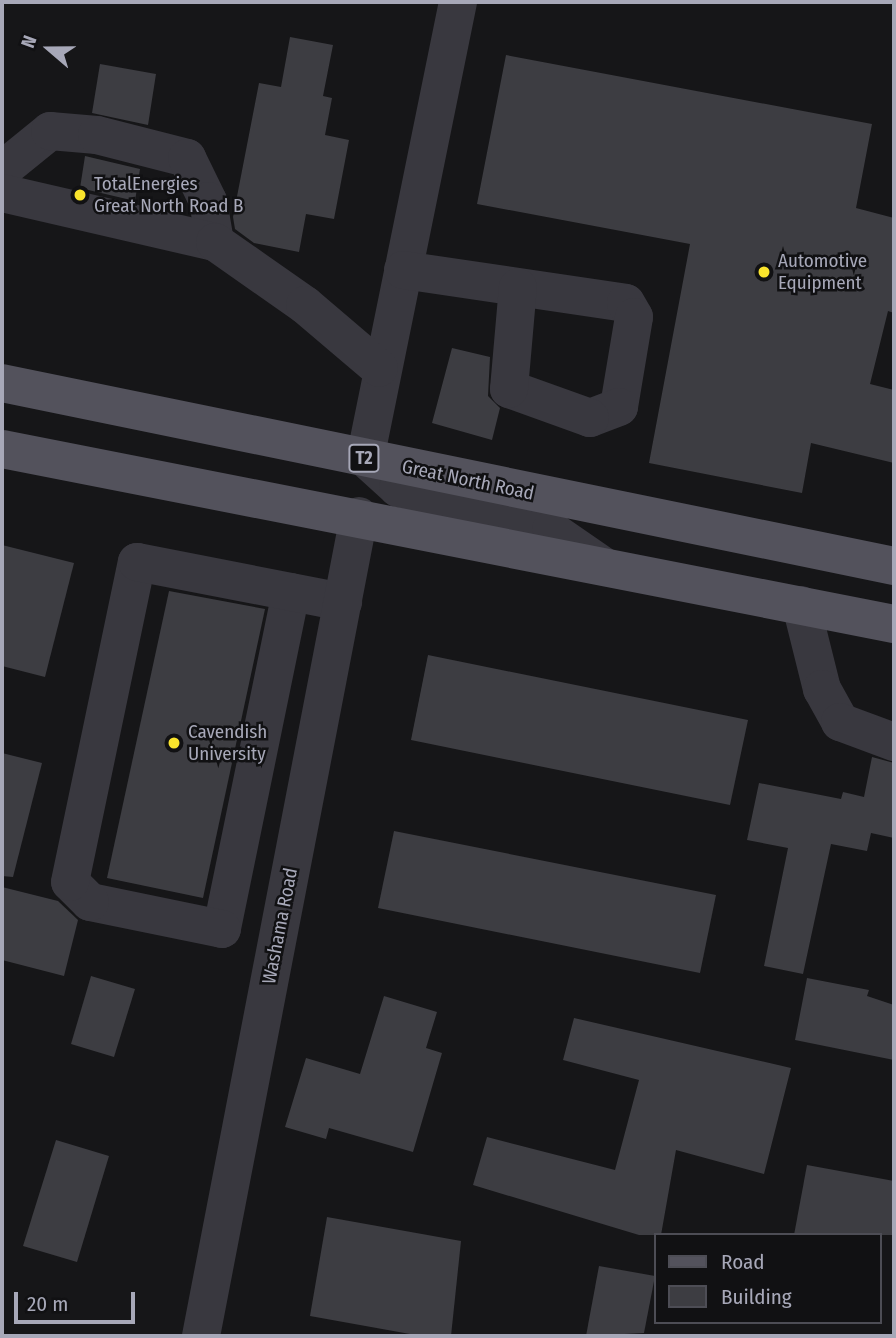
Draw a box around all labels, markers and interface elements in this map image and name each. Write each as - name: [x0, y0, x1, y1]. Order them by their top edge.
- north arrow: [14, 14, 84, 84]
- text: N: [16, 32, 42, 51]
- place label: TotalEnergies Great North Road B: [94, 173, 243, 217]
- marker: TotalEnergies Great North Road B: [72, 187, 88, 203]
- place label: Automotive Equipment: [778, 250, 867, 294]
- marker: Automotive Equipment: [756, 264, 772, 280]
- road number: T2: [348, 444, 380, 472]
- street label: Great North Road: [400, 455, 536, 505]
- place label: Cavendish University: [188, 721, 267, 765]
- marker: Cavendish University: [166, 735, 182, 751]
- street label: Washama Road: [258, 866, 302, 986]
- legend: [654, 1233, 882, 1324]
- text: Road: [721, 1249, 765, 1275]
- scale bar: [18, 1278, 138, 1322]
- text: Building: [721, 1284, 792, 1310]
- text: 20 m: [27, 1291, 68, 1317]

